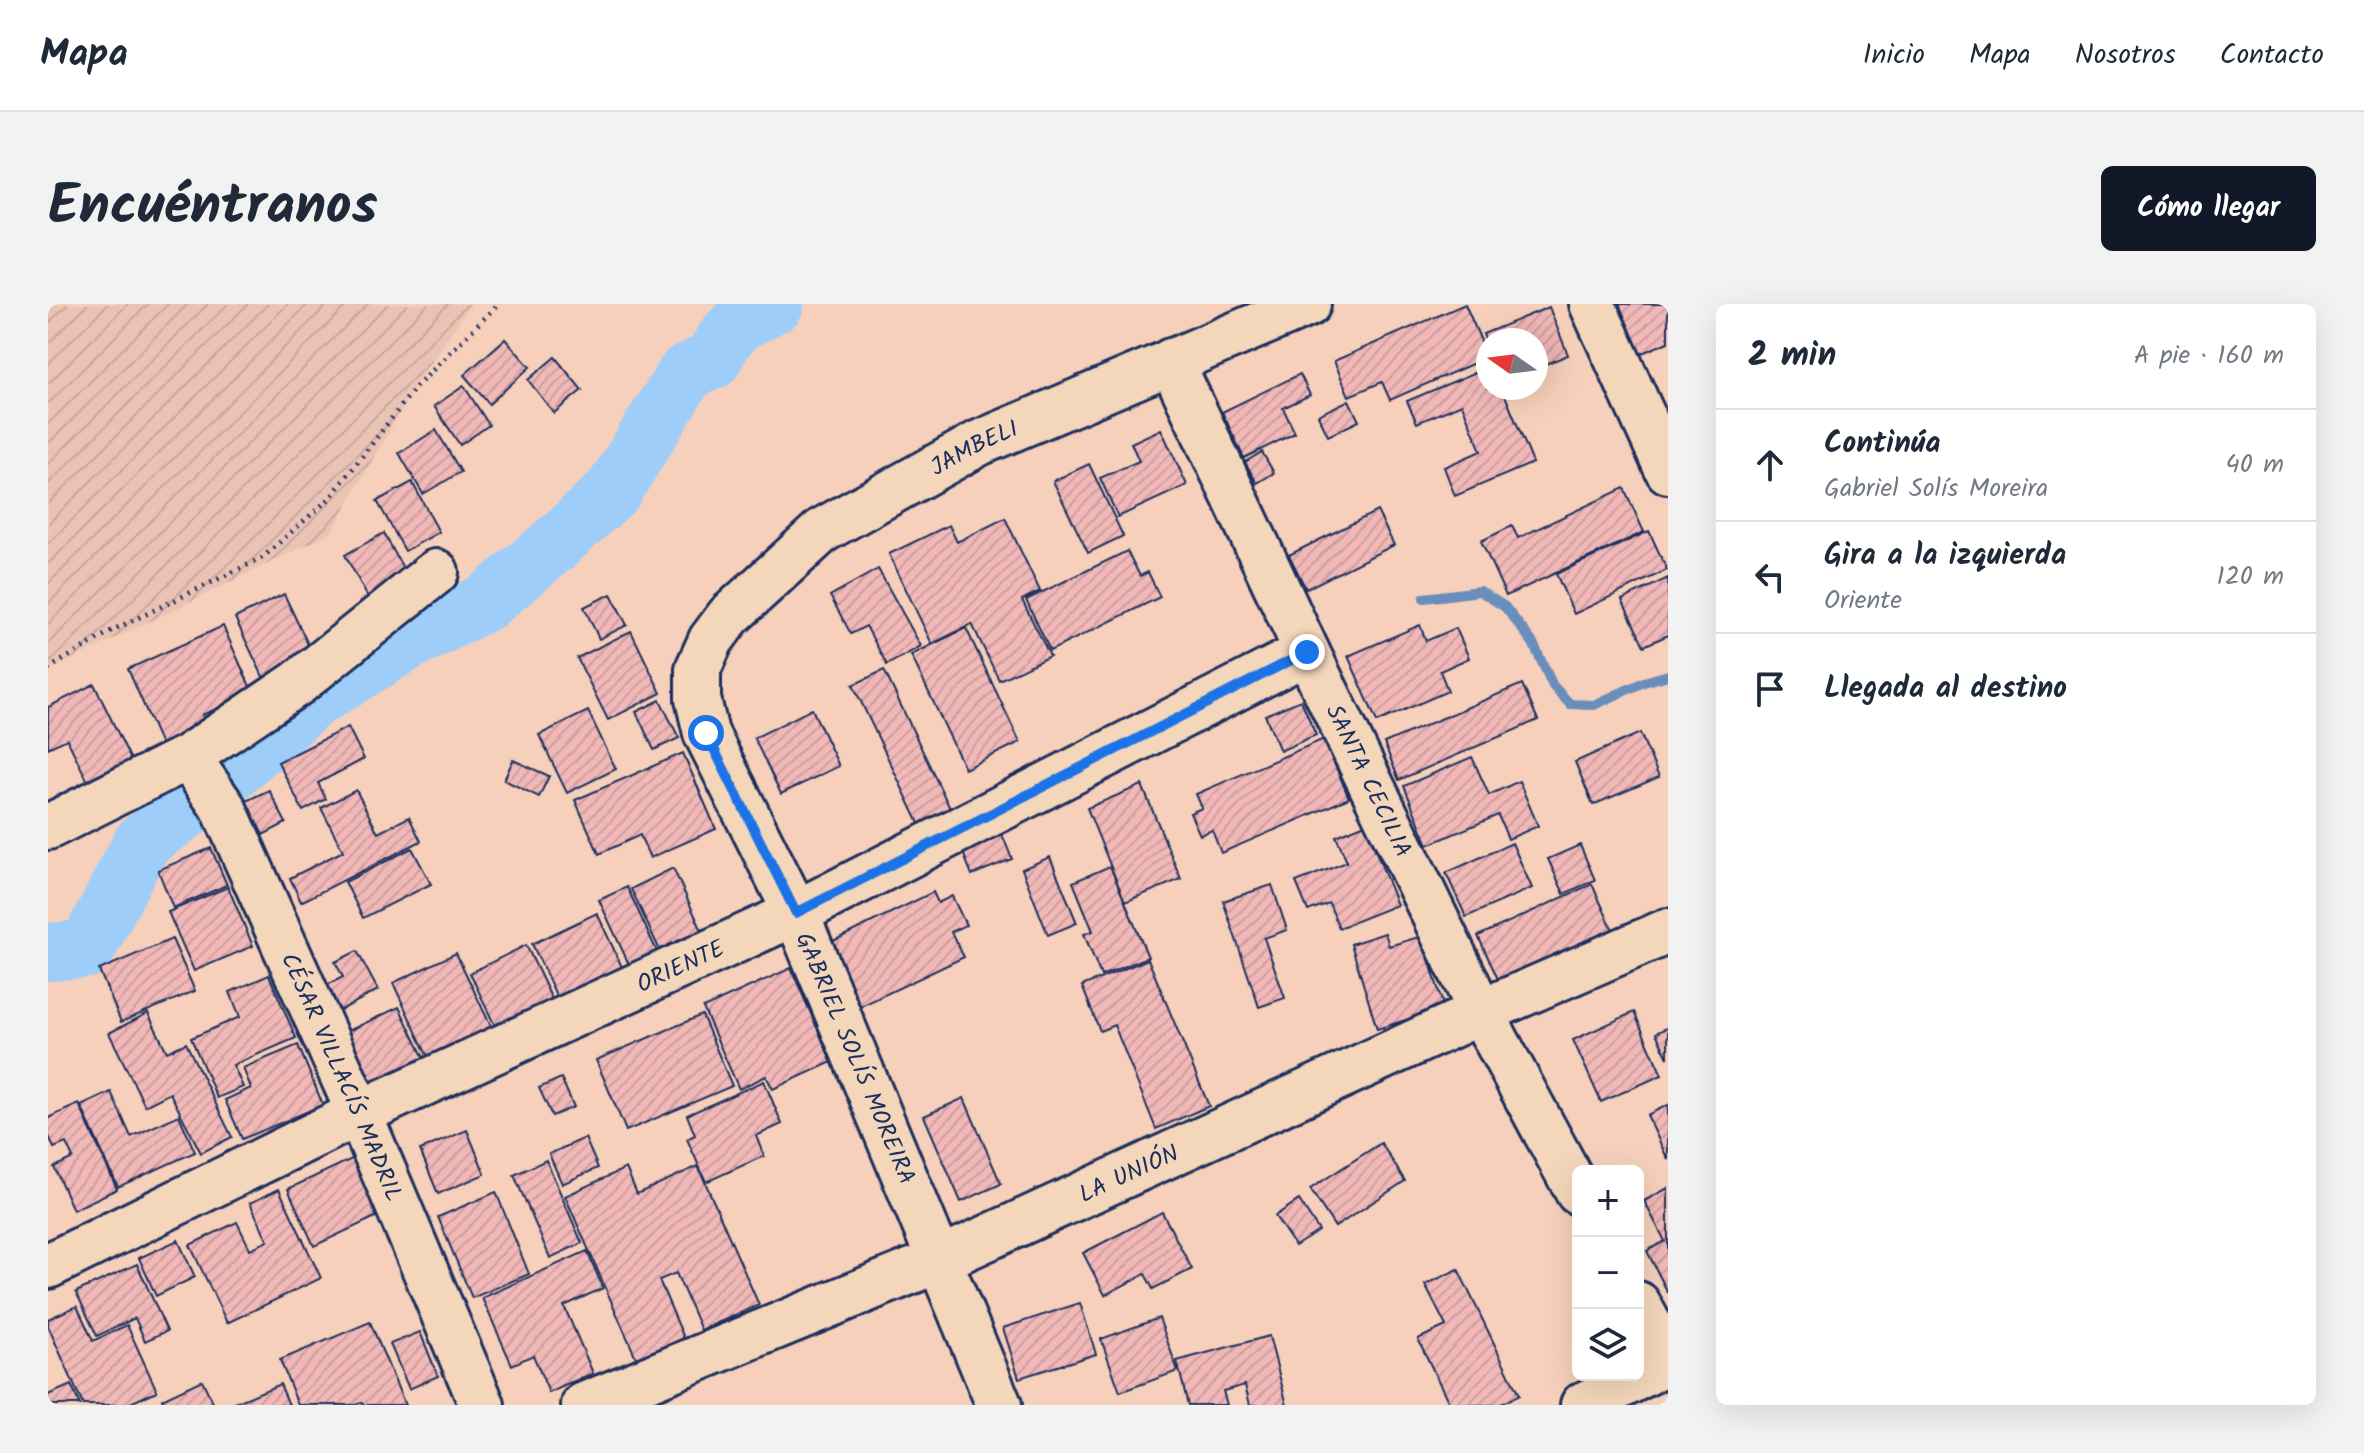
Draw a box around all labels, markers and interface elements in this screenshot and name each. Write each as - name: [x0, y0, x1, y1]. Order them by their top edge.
- text: Mapa: [40, 25, 128, 85]
- text: Inicio: [1863, 33, 1925, 78]
- text: Mapa: [1969, 33, 2031, 78]
- text: Nosotros: [2075, 33, 2176, 78]
- text: Contacto: [2220, 33, 2324, 78]
- text: Encuéntranos: [48, 163, 378, 253]
- button: Cómo llegar: [2101, 166, 2316, 251]
- north arrow: [1476, 328, 1548, 400]
- text: 2 min: [1748, 329, 1836, 383]
- text: A pie · 160 m: [2134, 335, 2284, 377]
- street label: JAMBELI: [923, 410, 1025, 487]
- text: Continúa: [1824, 420, 1940, 468]
- icon: ahead: [1748, 443, 1792, 487]
- text: 40 m: [2226, 444, 2284, 486]
- text: Gabriel Solís Moreira: [1824, 468, 2048, 510]
- text: Gira a la izquierda: [1824, 532, 2066, 580]
- icon: left: [1748, 555, 1792, 599]
- text: 120 m: [2217, 556, 2284, 598]
- text: Oriente: [1824, 580, 1902, 622]
- route end: [1289, 634, 1325, 670]
- text: Llegada al destino: [1824, 665, 2067, 713]
- icon: arrive: [1748, 667, 1792, 711]
- street label: SANTA CECILIA: [1314, 698, 1421, 864]
- route start: [688, 715, 724, 751]
- street label: GABRIEL SOLÍS MOREIRA: [784, 926, 925, 1191]
- street label: ORIENTE: [630, 930, 732, 1004]
- street label: CÉSAR VILLACÍS MADRIL: [269, 947, 412, 1208]
- street label: LA UNIÓN: [1073, 1135, 1186, 1214]
- map controls: [1572, 1165, 1644, 1381]
- button: +: [1572, 1165, 1644, 1237]
- button: −: [1572, 1237, 1644, 1309]
- button: layers: [1572, 1309, 1644, 1381]

